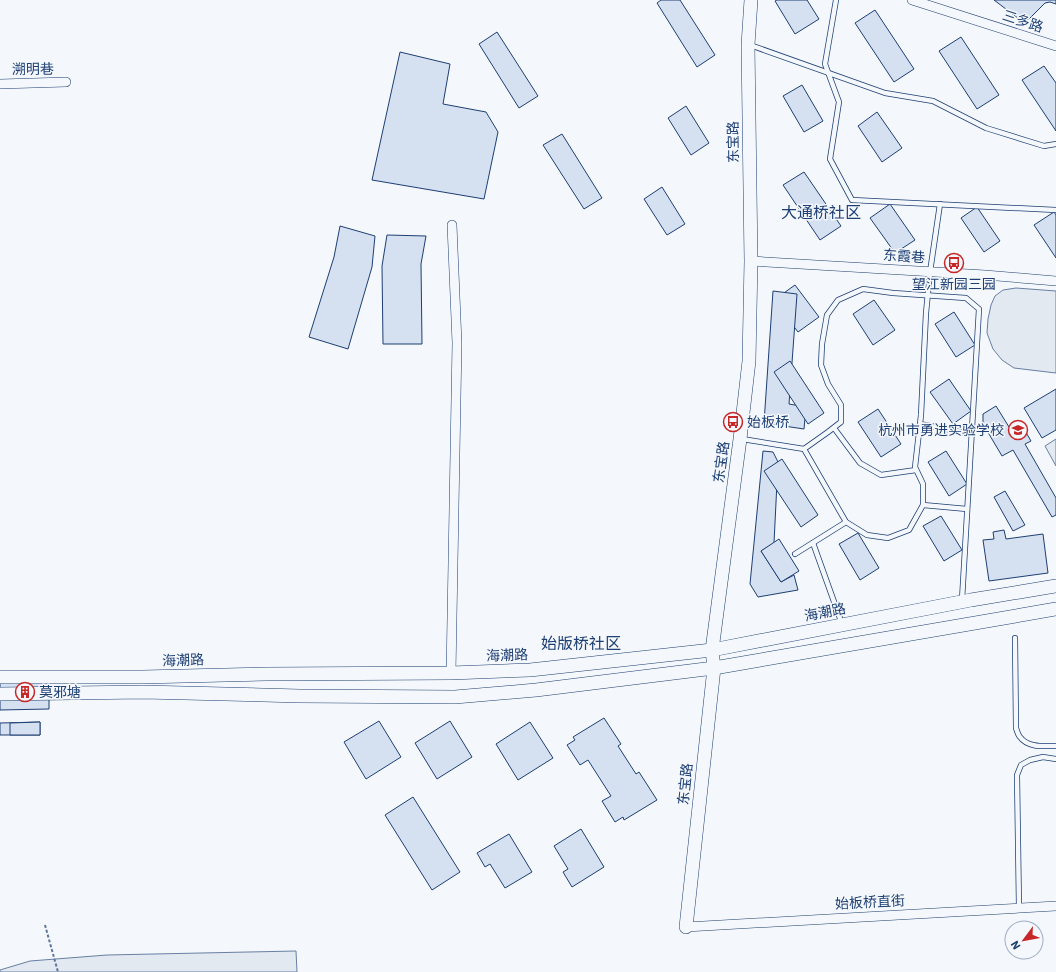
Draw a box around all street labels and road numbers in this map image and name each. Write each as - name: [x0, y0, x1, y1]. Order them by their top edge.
- street label: 三多路: [1000, 6, 1046, 36]
- street label: 溯明巷: [12, 60, 54, 78]
- street label: 东宝路: [724, 121, 742, 163]
- street label: 东霞巷: [882, 246, 926, 266]
- street label: 东宝路: [709, 440, 733, 484]
- street label: 海潮路: [803, 599, 847, 625]
- street label: 海潮路: [486, 645, 528, 665]
- street label: 海潮路: [162, 650, 204, 670]
- street label: 东宝路: [674, 762, 696, 806]
- street label: 始板桥直街: [835, 891, 905, 913]

